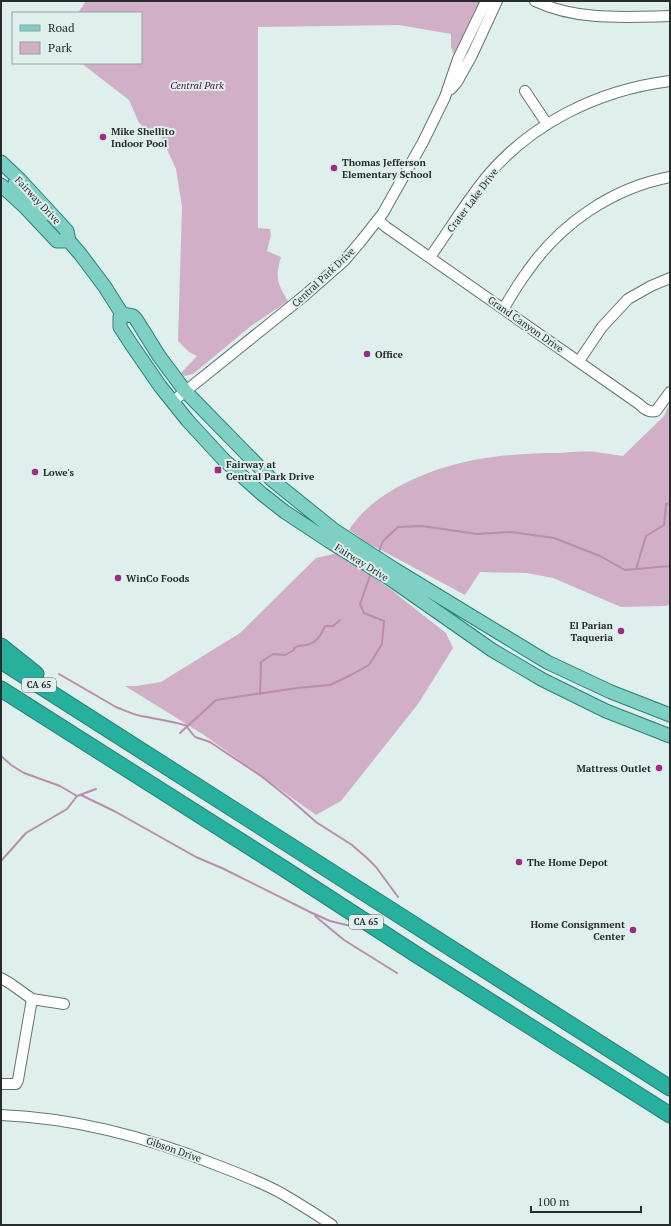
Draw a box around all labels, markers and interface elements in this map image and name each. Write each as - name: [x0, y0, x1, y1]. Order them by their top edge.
- legend: [12, 12, 142, 64]
- text: Road: [48, 20, 75, 35]
- text: Park: [48, 40, 73, 55]
- park label: Central Park: [170, 79, 224, 92]
- place label: Mike Shellito Indoor Pool: [111, 125, 175, 150]
- marker: Mike Shellito Indoor Pool: [98, 132, 108, 142]
- place label: Thomas Jefferson Elementary School: [342, 156, 432, 181]
- marker: Thomas Jefferson Elementary School: [329, 163, 339, 173]
- street label: Crater Lake Drive: [444, 166, 501, 235]
- street label: Fairway Drive: [12, 174, 63, 227]
- street label: Central Park Drive: [289, 245, 358, 310]
- street label: Grand Canyon Drive: [485, 293, 566, 355]
- place label: Office: [375, 348, 404, 361]
- marker: Office: [362, 349, 372, 359]
- place label: Fairway at Central Park Drive: [226, 458, 315, 483]
- marker: Fairway at Central Park Drive: [213, 465, 223, 475]
- place label: Lowe's: [43, 466, 75, 479]
- marker: Lowe's: [30, 467, 40, 477]
- street label: Fairway Drive: [332, 541, 391, 584]
- place label: WinCo Foods: [126, 572, 190, 585]
- marker: WinCo Foods: [113, 573, 123, 583]
- place label: El Parian Taqueria: [569, 619, 614, 644]
- marker: El Parian Taqueria: [616, 626, 626, 636]
- road number: CA 65: [22, 678, 56, 692]
- place label: Mattress Outlet: [576, 762, 651, 775]
- marker: Mattress Outlet: [654, 763, 664, 773]
- place label: The Home Depot: [527, 856, 608, 869]
- marker: The Home Depot: [514, 857, 524, 867]
- road number: CA 65: [349, 915, 383, 929]
- place label: Home Consignment Center: [530, 918, 626, 943]
- marker: Home Consignment Center: [628, 925, 638, 935]
- street label: Gibson Drive: [145, 1134, 203, 1165]
- scale bar: [531, 1188, 641, 1214]
- text: 100 m: [537, 1194, 570, 1209]

